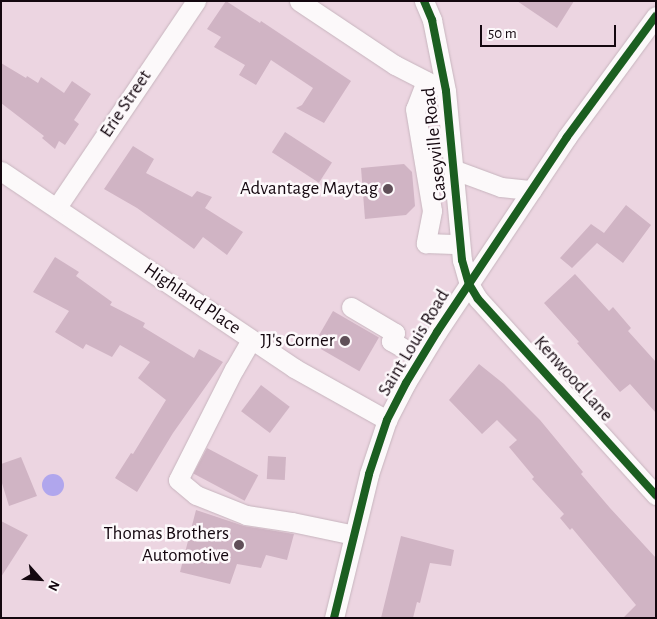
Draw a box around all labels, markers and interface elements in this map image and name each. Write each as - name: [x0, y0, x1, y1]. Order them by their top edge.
- scale bar: [482, 15, 618, 47]
- text: 50 m: [488, 26, 517, 41]
- street label: Erie Street: [95, 66, 157, 142]
- street label: Caseyville Road: [418, 86, 452, 202]
- place label: Advantage Maytag: [240, 178, 378, 200]
- marker: Advantage Maytag: [382, 183, 394, 195]
- street label: Highland Place: [139, 258, 245, 340]
- street label: Saint Louis Road: [373, 286, 455, 400]
- place label: JJ's Corner: [260, 330, 335, 352]
- street label: Kenwood Lane: [529, 331, 617, 427]
- marker: JJ's Corner: [339, 335, 351, 347]
- place label: Thomas Brothers Automotive: [103, 523, 229, 567]
- marker: Thomas Brothers Automotive: [233, 539, 245, 551]
- north arrow: [15, 554, 65, 604]
- text: N: [45, 578, 62, 593]

